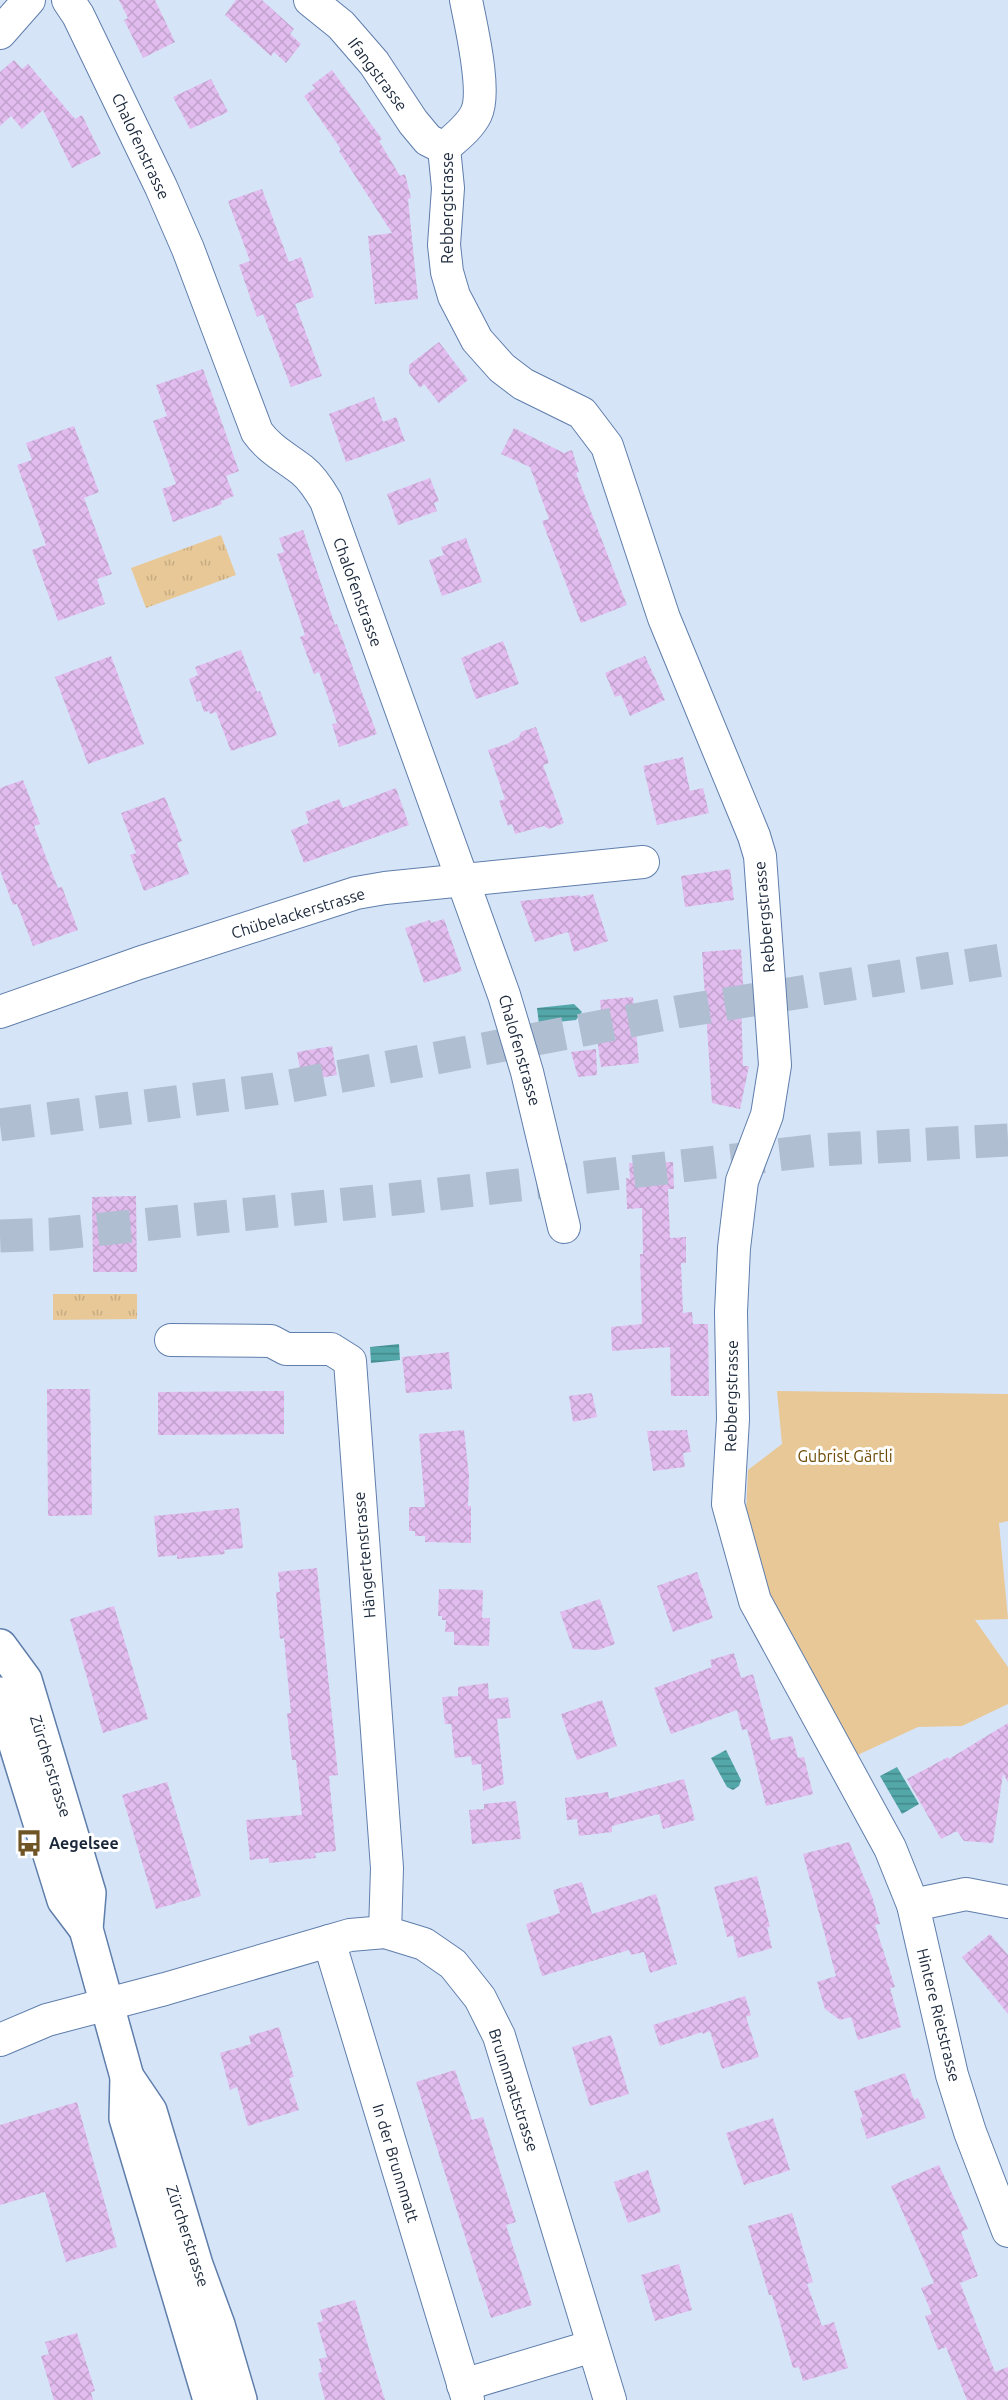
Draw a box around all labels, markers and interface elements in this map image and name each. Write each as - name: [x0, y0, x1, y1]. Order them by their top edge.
- street label: Ifangstrasse: [345, 34, 411, 114]
- street label: Chalofenstrasse: [109, 90, 173, 202]
- street label: Rebbergstrasse: [438, 152, 456, 264]
- street label: Chalofenstrasse: [330, 535, 386, 649]
- street label: Rebbergstrasse: [750, 861, 778, 973]
- street label: Chübelackerstrasse: [229, 884, 367, 942]
- street label: Chalofenstrasse: [495, 992, 545, 1108]
- street label: Rebbergstrasse: [721, 1340, 741, 1452]
- park label: Gubrist Gärtli: [797, 1447, 893, 1465]
- street label: Hängertenstrasse: [349, 1491, 379, 1619]
- street label: Zürcherstrasse: [27, 1713, 75, 1819]
- bus stop icon: Aegelsee: [14, 1828, 44, 1858]
- place label: Aegelsee: [49, 1834, 119, 1852]
- street label: Hintere Rietstrasse: [914, 1946, 964, 2084]
- street label: Brunnmattstrasse: [486, 2026, 542, 2154]
- street label: In der Brunnmatt: [369, 2102, 423, 2225]
- street label: Zürcherstrasse: [163, 2183, 213, 2289]

